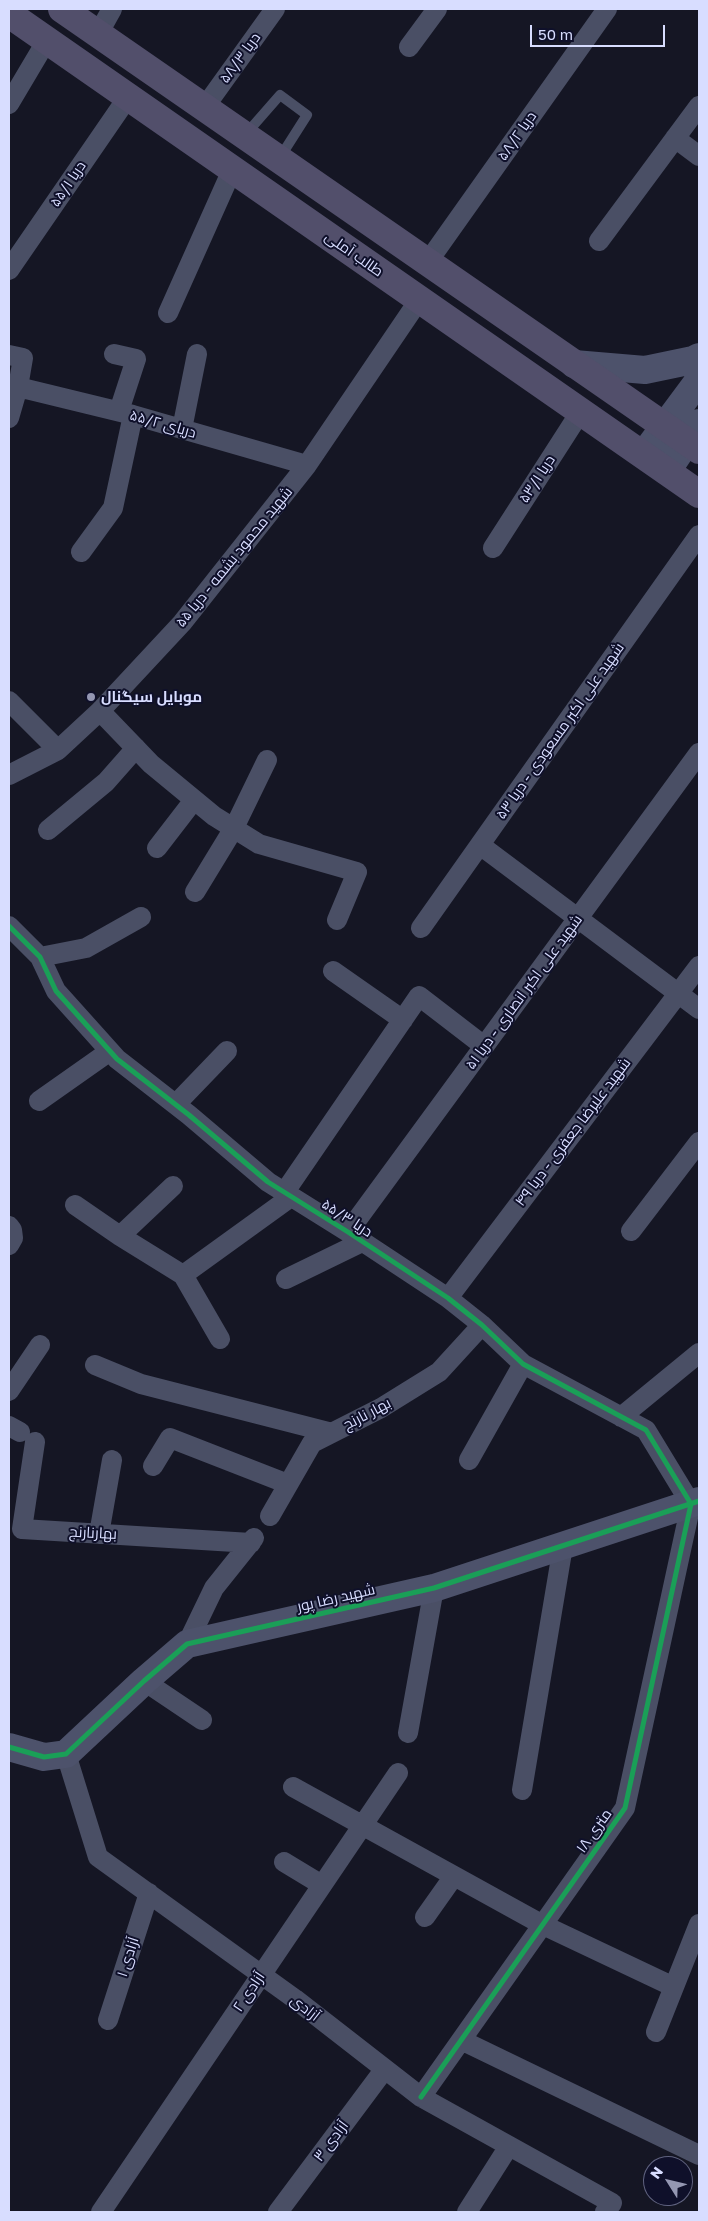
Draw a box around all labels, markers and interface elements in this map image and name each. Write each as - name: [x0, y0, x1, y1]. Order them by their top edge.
- scale bar: [533, 15, 668, 47]
- text: 50 m: [538, 25, 573, 43]
- street label: دریا ۵۸/۳: [216, 29, 264, 87]
- street label: دریا ۵۸/۲: [494, 108, 540, 164]
- street label: دریا ۵۵/۱: [46, 158, 90, 210]
- street label: طالب آملی: [321, 227, 387, 281]
- street label: دریای ۵۵/۲: [128, 406, 198, 442]
- street label: دریا ۵۳/۱: [515, 452, 559, 506]
- street label: شهید محمود بشمه - دریا ۵۵: [172, 483, 296, 631]
- street label: شهید علی اکبر مسعودی - دریا ۵۳: [492, 639, 628, 823]
- place label: موبایل سیگنال: [101, 688, 202, 706]
- marker: موبایل سیگنال: [85, 691, 97, 703]
- street label: شهید علی اکبر انصاری - دریا ۵۱: [462, 911, 586, 1073]
- street label: شهید علیرضا جعفری - دریا ۴۹: [511, 1054, 635, 1210]
- street label: دریا ۵۵/۳: [318, 1195, 376, 1241]
- street label: بهار نارنج: [340, 1394, 394, 1434]
- street label: بهارنارنج: [69, 1523, 117, 1543]
- street label: شهید رضا پور: [295, 1580, 377, 1616]
- street label: ۱۸ متری: [572, 1805, 616, 1857]
- street label: آزادی ۱: [113, 1935, 143, 1979]
- street label: آزادی ۲: [229, 1969, 269, 2015]
- street label: آزادی: [287, 1991, 323, 2025]
- street label: آزادی ۳: [310, 2117, 352, 2165]
- north arrow: [643, 2156, 693, 2206]
- text: N: [646, 2163, 666, 2182]

